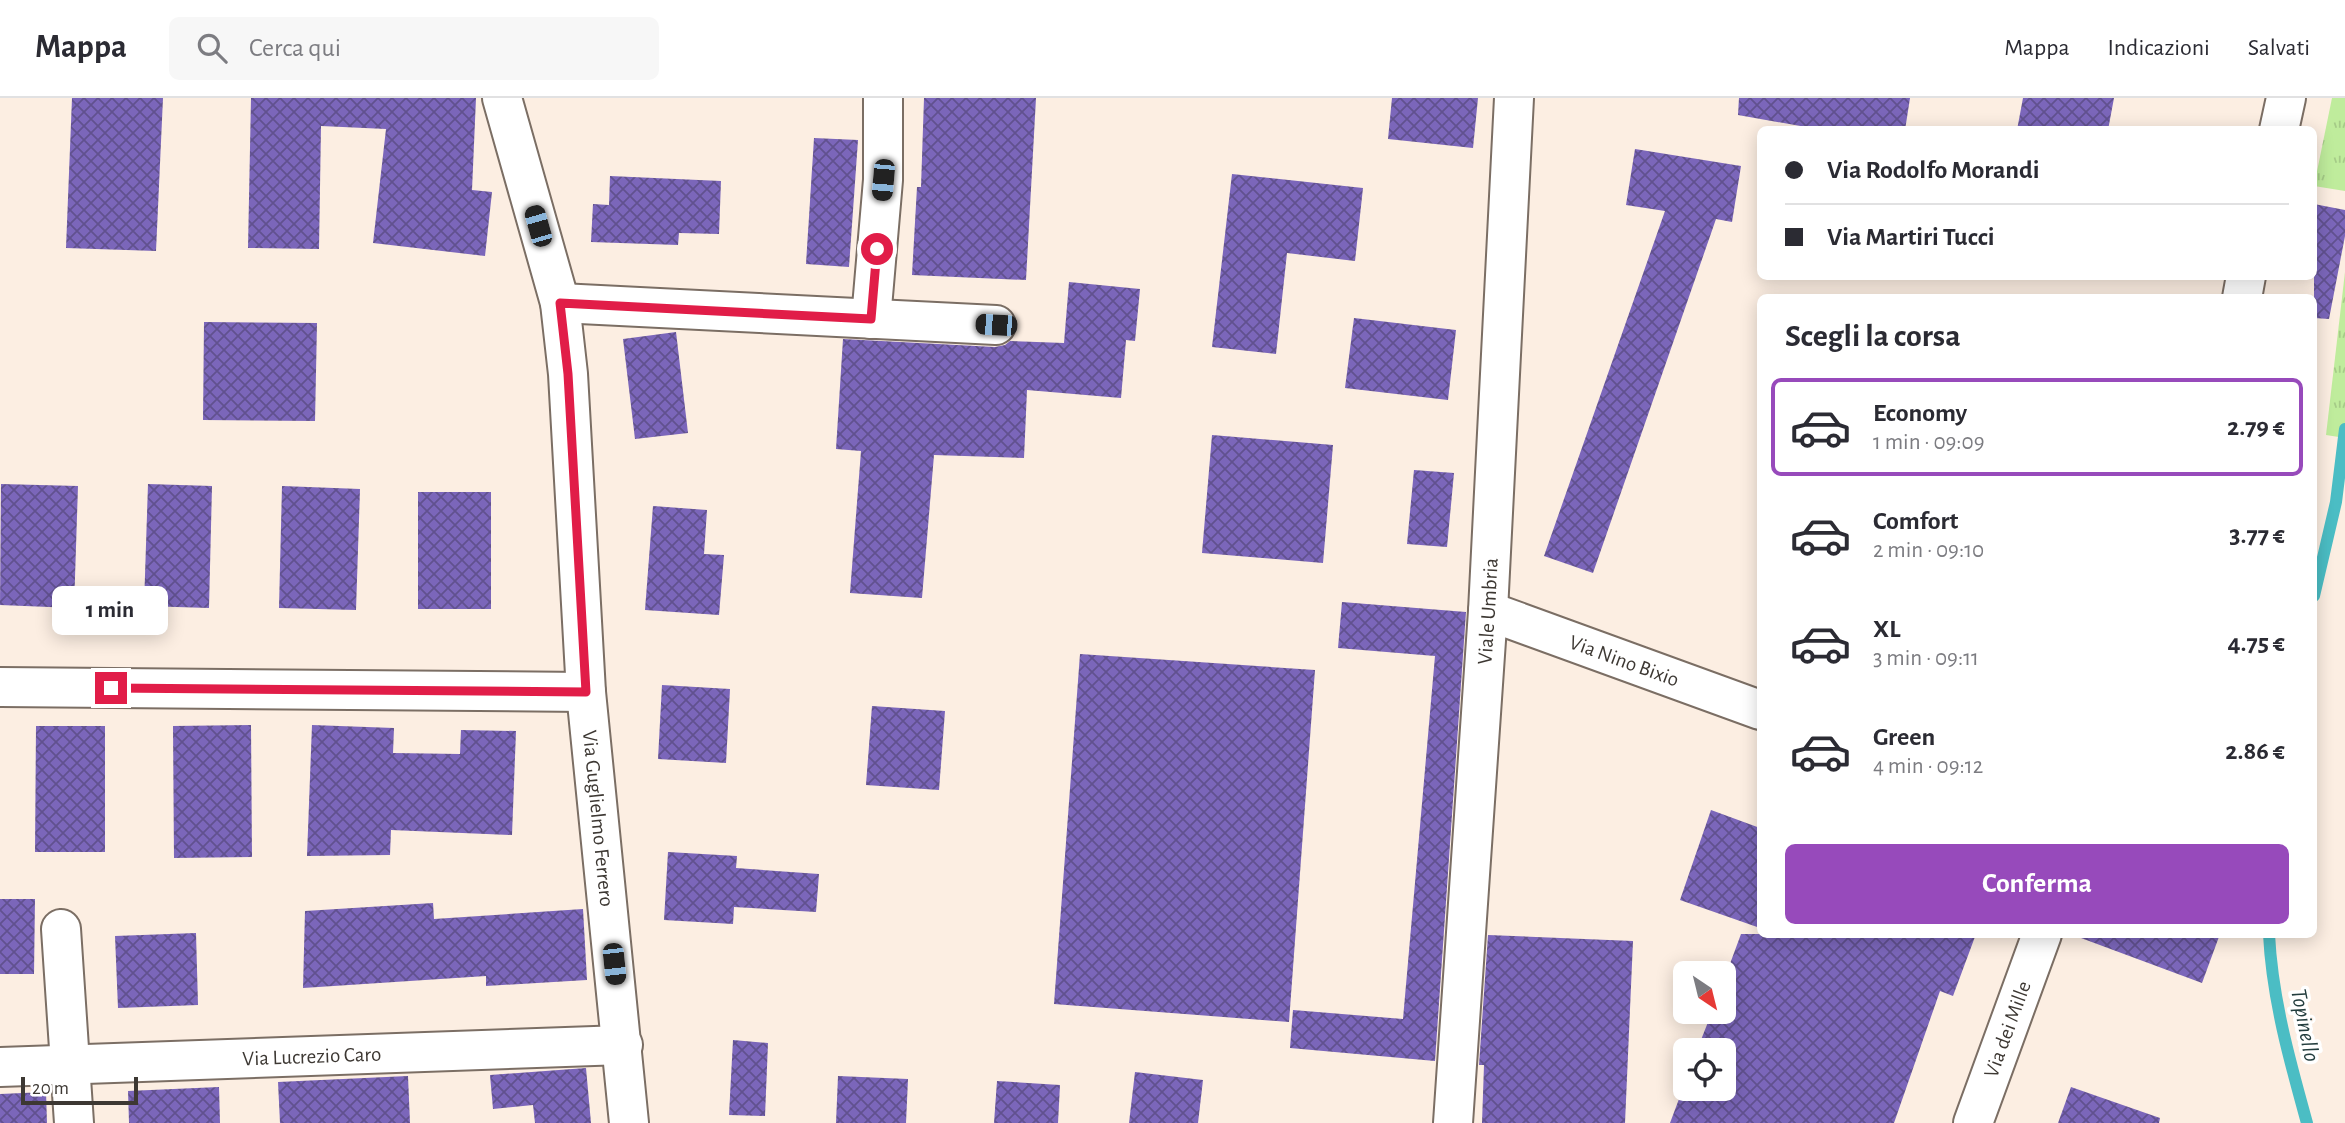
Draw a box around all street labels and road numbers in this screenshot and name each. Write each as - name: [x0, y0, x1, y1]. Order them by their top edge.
- street label: Viale Umbria: [1474, 557, 1502, 665]
- street label: Via Nino Bixio: [1566, 632, 1682, 691]
- street label: Via Guglielmo Ferrero: [579, 729, 617, 908]
- street label: Via dei Mille: [1981, 978, 2035, 1080]
- street label: Via Lucrezio Caro: [242, 1044, 382, 1069]

